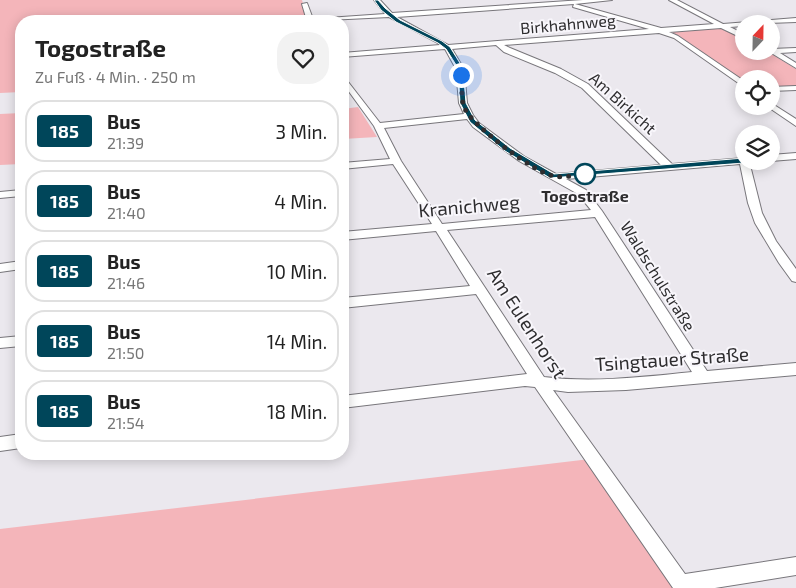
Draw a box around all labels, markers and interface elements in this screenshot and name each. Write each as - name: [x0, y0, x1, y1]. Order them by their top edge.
- street label: Birkhahnweg: [519, 10, 617, 37]
- north arrow: [735, 15, 780, 60]
- map controls: [735, 15, 780, 170]
- button: heart: [277, 32, 329, 84]
- text: Togostraße: [35, 33, 166, 62]
- your location: [449, 63, 474, 88]
- text: Zu Fuß · 4 Min. · 250 m: [35, 67, 196, 86]
- street label: Am Birkicht: [586, 68, 661, 138]
- button: locate: [735, 70, 780, 115]
- text: Bus: [107, 110, 141, 133]
- text: 185: [50, 120, 79, 142]
- text: 3 Min.: [275, 120, 327, 143]
- button: layers: [735, 125, 780, 170]
- text: 21:39: [107, 133, 144, 152]
- marker: Togostraße: [574, 163, 596, 185]
- text: Bus: [107, 180, 141, 203]
- place label: Togostraße: [541, 186, 629, 205]
- text: 185: [50, 190, 79, 212]
- text: 4 Min.: [274, 190, 327, 213]
- street label: Kranichweg: [417, 190, 521, 221]
- text: 21:40: [107, 203, 146, 222]
- street label: Waldschulstraße: [617, 217, 700, 334]
- text: Bus: [107, 250, 141, 273]
- text: 185: [50, 260, 79, 282]
- text: 10 Min.: [267, 260, 327, 283]
- street label: Am Eulenhorst: [483, 263, 572, 382]
- text: 21:46: [107, 273, 145, 292]
- text: Bus: [107, 320, 141, 343]
- text: 185: [50, 330, 79, 352]
- text: 14 Min.: [267, 330, 327, 353]
- street label: Tsingtauer Straße: [594, 342, 750, 375]
- text: 21:50: [107, 343, 144, 362]
- text: Bus: [107, 390, 141, 413]
- text: 185: [50, 400, 79, 422]
- text: 18 Min.: [267, 400, 327, 423]
- text: 21:54: [107, 413, 145, 432]

